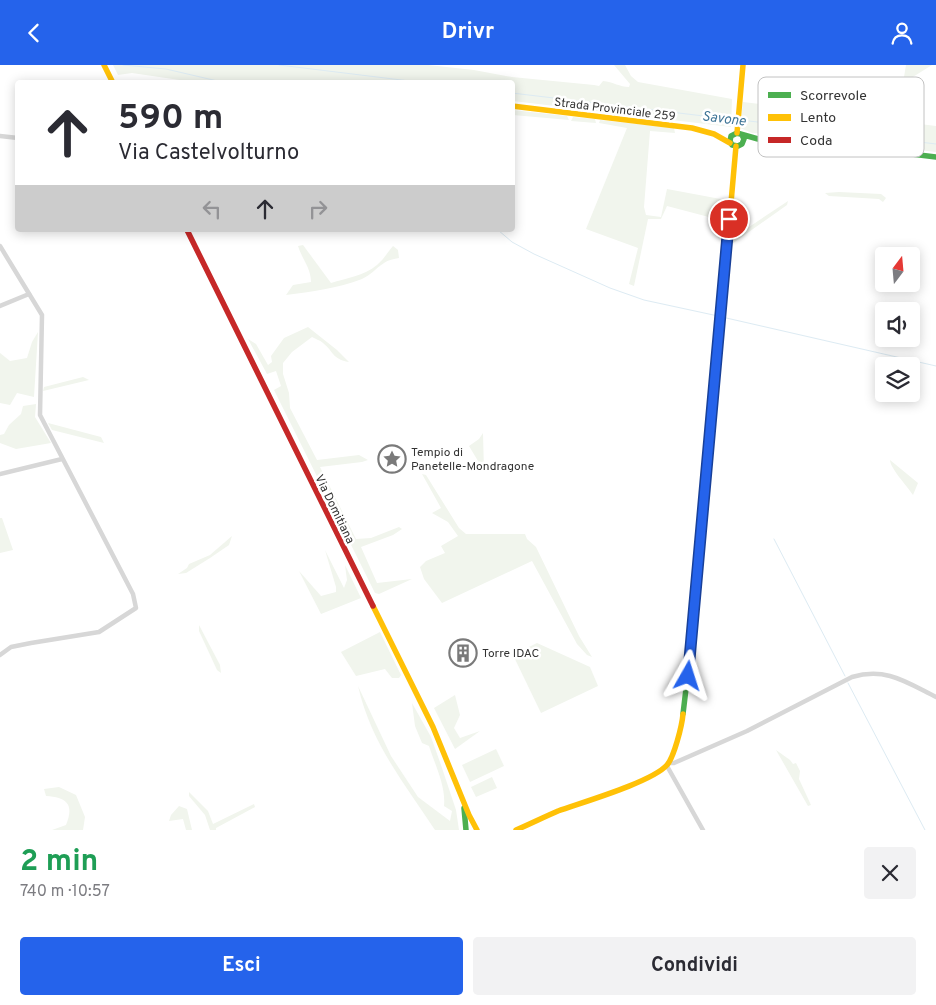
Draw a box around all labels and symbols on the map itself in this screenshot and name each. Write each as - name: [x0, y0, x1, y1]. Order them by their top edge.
- legend: [758, 77, 924, 157]
- text: Scorrevole: [800, 88, 867, 105]
- street label: Strada Provinciale 259: [553, 95, 677, 125]
- water label: Savone: [701, 108, 747, 131]
- text: Lento: [800, 110, 836, 127]
- text: Coda: [800, 133, 832, 150]
- pin: [708, 198, 750, 240]
- north arrow: [875, 247, 920, 293]
- place icon: Tempio di Panetelle-Mondragone: [377, 444, 407, 474]
- place label: Tempio di Panetelle-Mondragone: [411, 445, 534, 475]
- street label: Via Domitiana: [311, 472, 358, 547]
- building icon: Torre IDAC: [448, 638, 478, 668]
- place label: Torre IDAC: [482, 646, 539, 662]
- position arrow: [661, 649, 713, 701]

